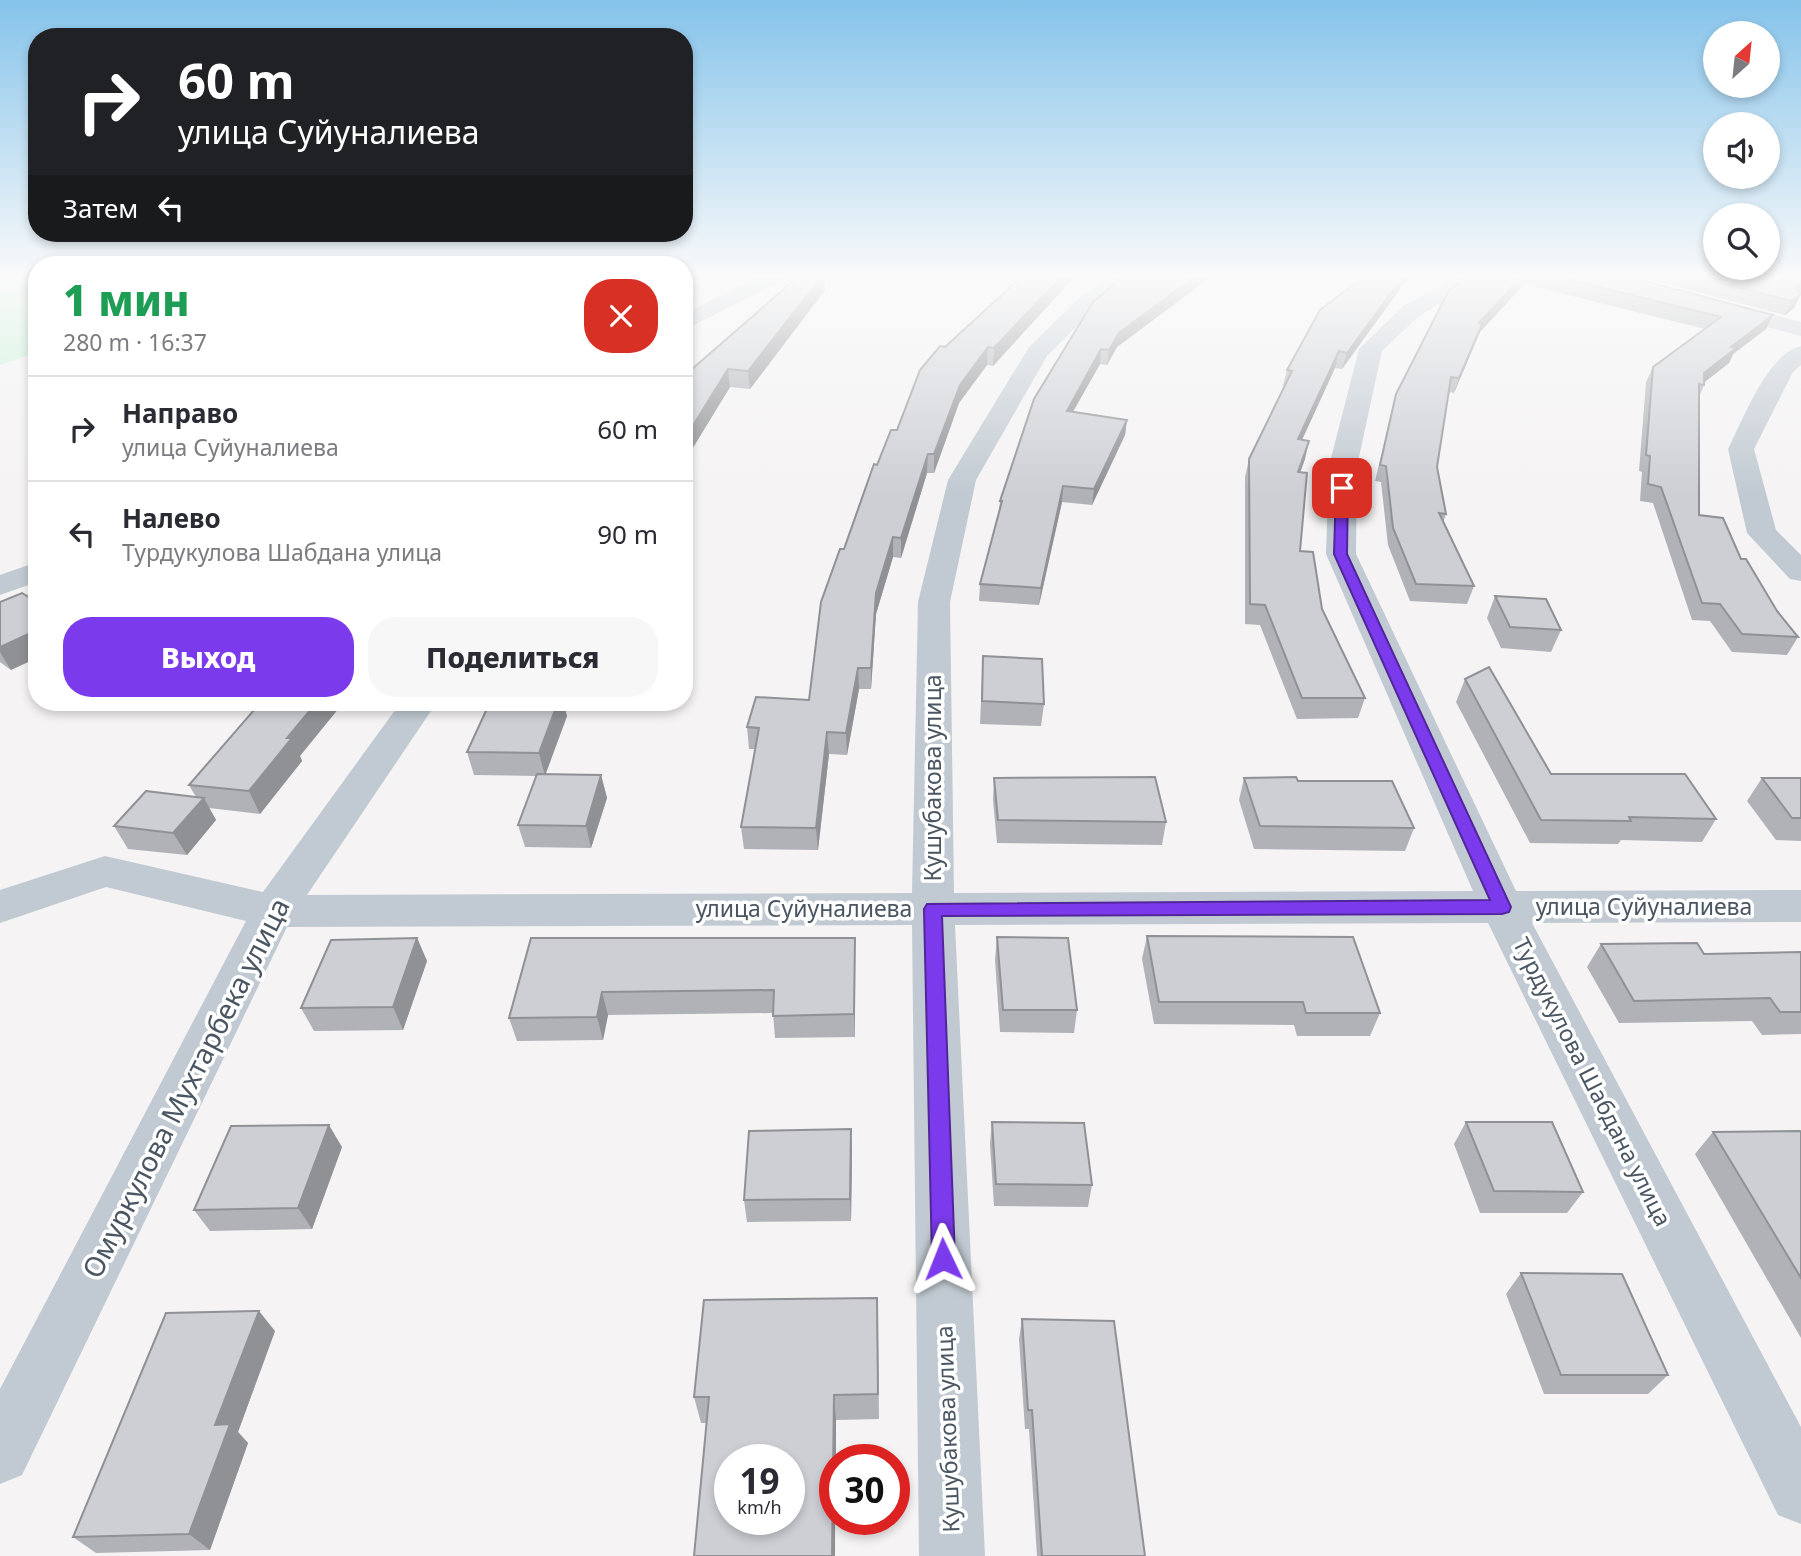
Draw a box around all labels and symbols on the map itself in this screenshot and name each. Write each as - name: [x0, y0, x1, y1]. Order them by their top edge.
- north arrow: [1703, 21, 1780, 98]
- pin: [1312, 458, 1372, 518]
- street label: Кушубакова улица: [916, 675, 948, 882]
- street label: улица Суйуналиева: [1536, 890, 1752, 922]
- street label: Омуркулова Мухтарбека улица: [72, 891, 298, 1284]
- street label: улица Суйуналиева: [696, 892, 912, 924]
- street label: Турдукулова Шабдана улица: [1506, 932, 1680, 1231]
- position arrow: [906, 1222, 980, 1296]
- street label: Кушубакова улица: [927, 1325, 967, 1533]
- speed limit sign: 30: [819, 1444, 910, 1535]

